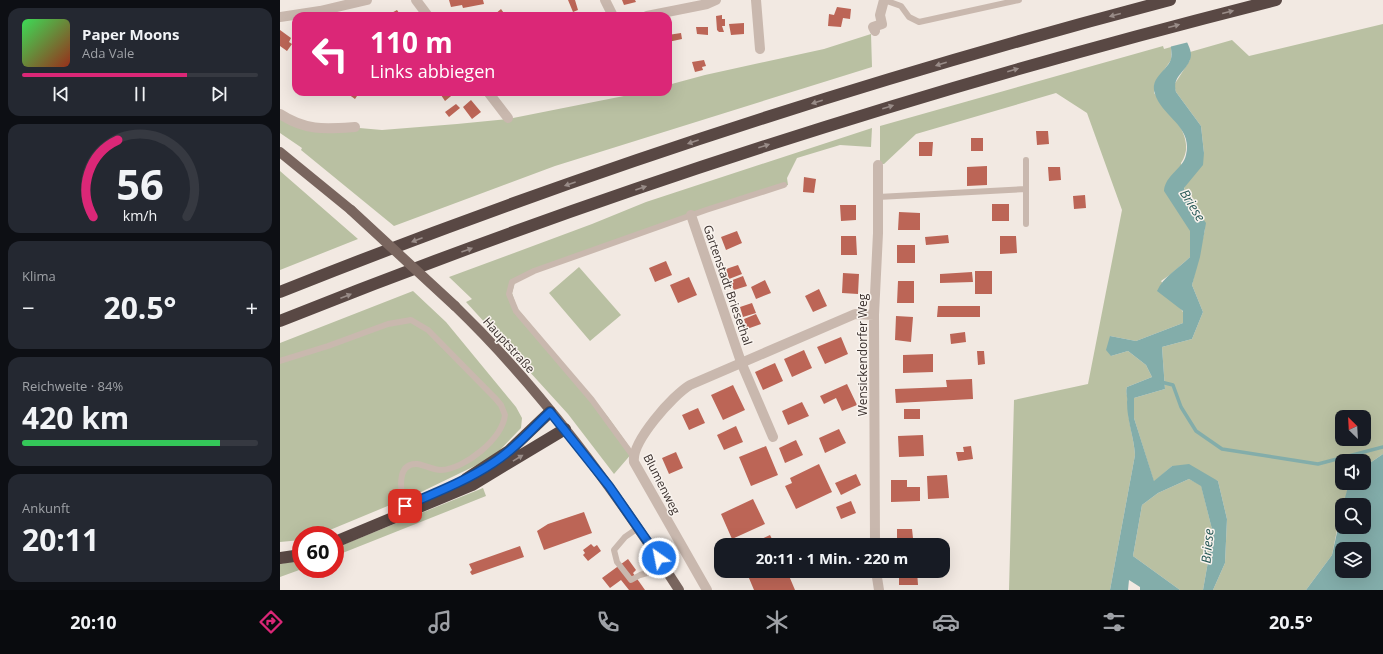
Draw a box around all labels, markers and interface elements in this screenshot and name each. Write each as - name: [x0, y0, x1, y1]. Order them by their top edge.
- one-way arrow: [1221, 9, 1234, 15]
- one-way arrow: [1109, 12, 1121, 18]
- text: 110 m: [370, 23, 453, 61]
- one-way arrow: [1168, 23, 1180, 29]
- text: Paper Moons: [82, 24, 180, 44]
- icon: left: [304, 28, 356, 80]
- text: Ada Vale: [82, 44, 134, 62]
- text: Links abbiegen: [370, 59, 495, 83]
- one-way arrow: [935, 61, 947, 67]
- one-way arrow: [1007, 67, 1019, 73]
- icon: previous: [50, 83, 72, 105]
- icon: pause: [129, 83, 151, 105]
- icon: next: [208, 83, 230, 105]
- one-way arrow: [810, 99, 822, 105]
- one-way arrow: [882, 104, 894, 110]
- one-way arrow: [687, 139, 699, 145]
- one-way arrow: [758, 143, 770, 149]
- text: 56: [116, 155, 164, 211]
- one-way arrow: [564, 182, 576, 188]
- one-way arrow: [635, 184, 647, 190]
- water label: Briese: [1176, 185, 1210, 225]
- text: km/h: [123, 205, 157, 224]
- street label: Gartenstadt Briesethal: [699, 223, 757, 347]
- one-way arrow: [411, 237, 423, 243]
- one-way arrow: [462, 246, 474, 252]
- text: Klima: [22, 267, 56, 285]
- text: 20.5°: [104, 287, 176, 328]
- text: −: [22, 292, 35, 322]
- text: +: [245, 292, 258, 322]
- one-way arrow: [340, 292, 352, 298]
- street label: Wensickendorfer Weg: [854, 293, 871, 416]
- street label: Hauptstraße: [479, 313, 539, 377]
- text: Reichweite · 84%: [22, 377, 123, 395]
- text: 420 km: [22, 397, 129, 438]
- north arrow: [1335, 410, 1371, 446]
- map controls: [1335, 410, 1371, 578]
- street label: Blumenweg: [639, 451, 685, 518]
- button: sound: [1335, 454, 1371, 490]
- one-way arrow: [512, 455, 524, 462]
- pin: [388, 489, 422, 523]
- icon: arrive: [394, 495, 416, 517]
- button: search: [1335, 498, 1371, 534]
- text: Ankunft: [22, 499, 70, 517]
- text: 20:11: [22, 519, 99, 560]
- speed limit sign: 60: [292, 526, 344, 578]
- water label: Briese: [1197, 527, 1218, 564]
- position arrow: [638, 537, 680, 579]
- button: layers: [1335, 542, 1371, 578]
- text: 20:11 · 1 Min. · 220 m: [756, 548, 908, 568]
- icon: directions: [257, 608, 285, 636]
- icon: music: [426, 608, 454, 636]
- icon: phone: [594, 608, 622, 636]
- icon: climate: [763, 608, 791, 636]
- icon: car: [932, 608, 960, 636]
- icon: filters: [1100, 608, 1128, 636]
- text: 20:10: [70, 610, 117, 634]
- text: 20.5°: [1269, 610, 1313, 634]

